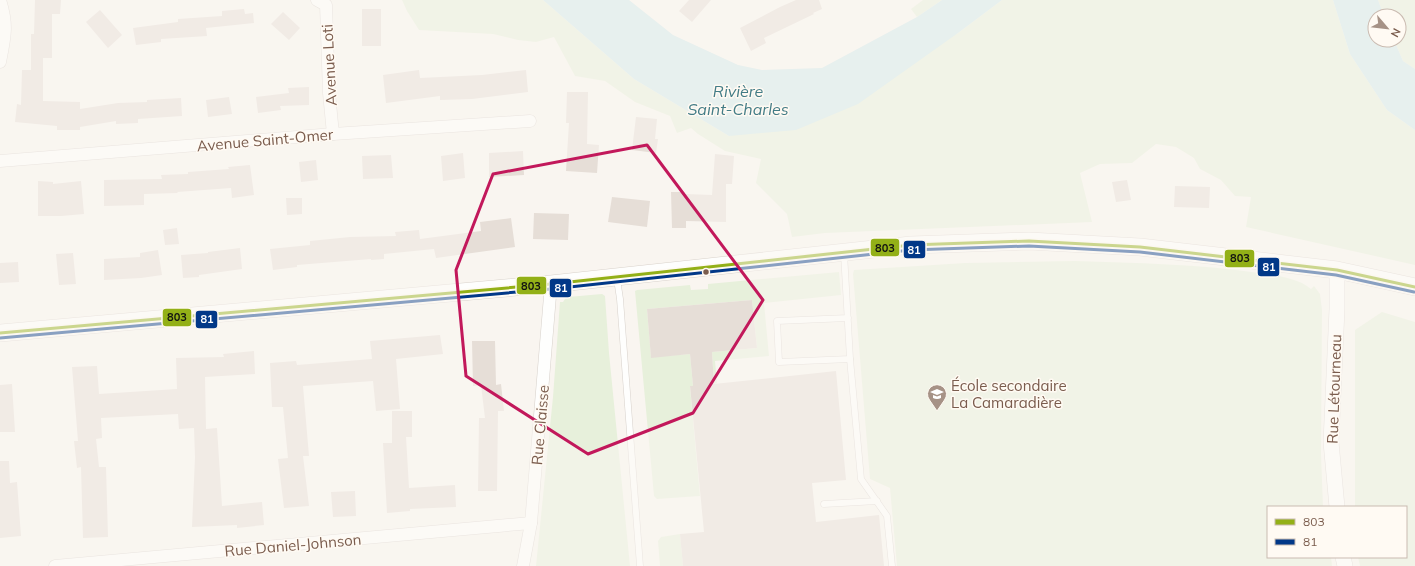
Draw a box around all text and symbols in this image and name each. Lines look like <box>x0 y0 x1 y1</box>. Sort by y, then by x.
north arrow <box>1367 8 1407 48</box>
street label: Avenue Loti <box>317 24 341 106</box>
text: N <box>1388 26 1404 40</box>
water label: Rivière Saint-Charles <box>687 81 789 119</box>
street label: Avenue Saint-Omer <box>196 125 334 155</box>
line badge: 803 <box>870 238 900 257</box>
line badge: 81 <box>903 240 926 259</box>
text: 803 <box>875 241 895 255</box>
text: 81 <box>907 243 921 257</box>
line badge: 803 <box>1224 249 1255 268</box>
text: 803 <box>1230 251 1250 265</box>
line badge: 81 <box>1257 257 1280 277</box>
text: 81 <box>1262 260 1276 274</box>
unlabelled marker <box>701 267 711 277</box>
line badge: 803 <box>516 276 547 295</box>
line badge: 81 <box>549 278 572 298</box>
text: 803 <box>521 279 541 293</box>
text: 81 <box>554 281 568 295</box>
line badge: 803 <box>162 308 192 327</box>
text: 803 <box>167 310 187 324</box>
line badge: 81 <box>195 310 218 329</box>
text: 81 <box>200 312 214 326</box>
street label: Rue Létourneau <box>1323 334 1345 444</box>
place label: École secondaire La Camaradière <box>951 376 1067 412</box>
school or university icon: École secondaire La Camaradière <box>926 383 948 411</box>
street label: Rue Claisse <box>527 384 553 466</box>
legend <box>1267 506 1407 558</box>
text: 803 <box>1303 514 1325 529</box>
street label: Rue Daniel-Johnson <box>224 530 362 560</box>
text: 81 <box>1303 534 1317 549</box>

